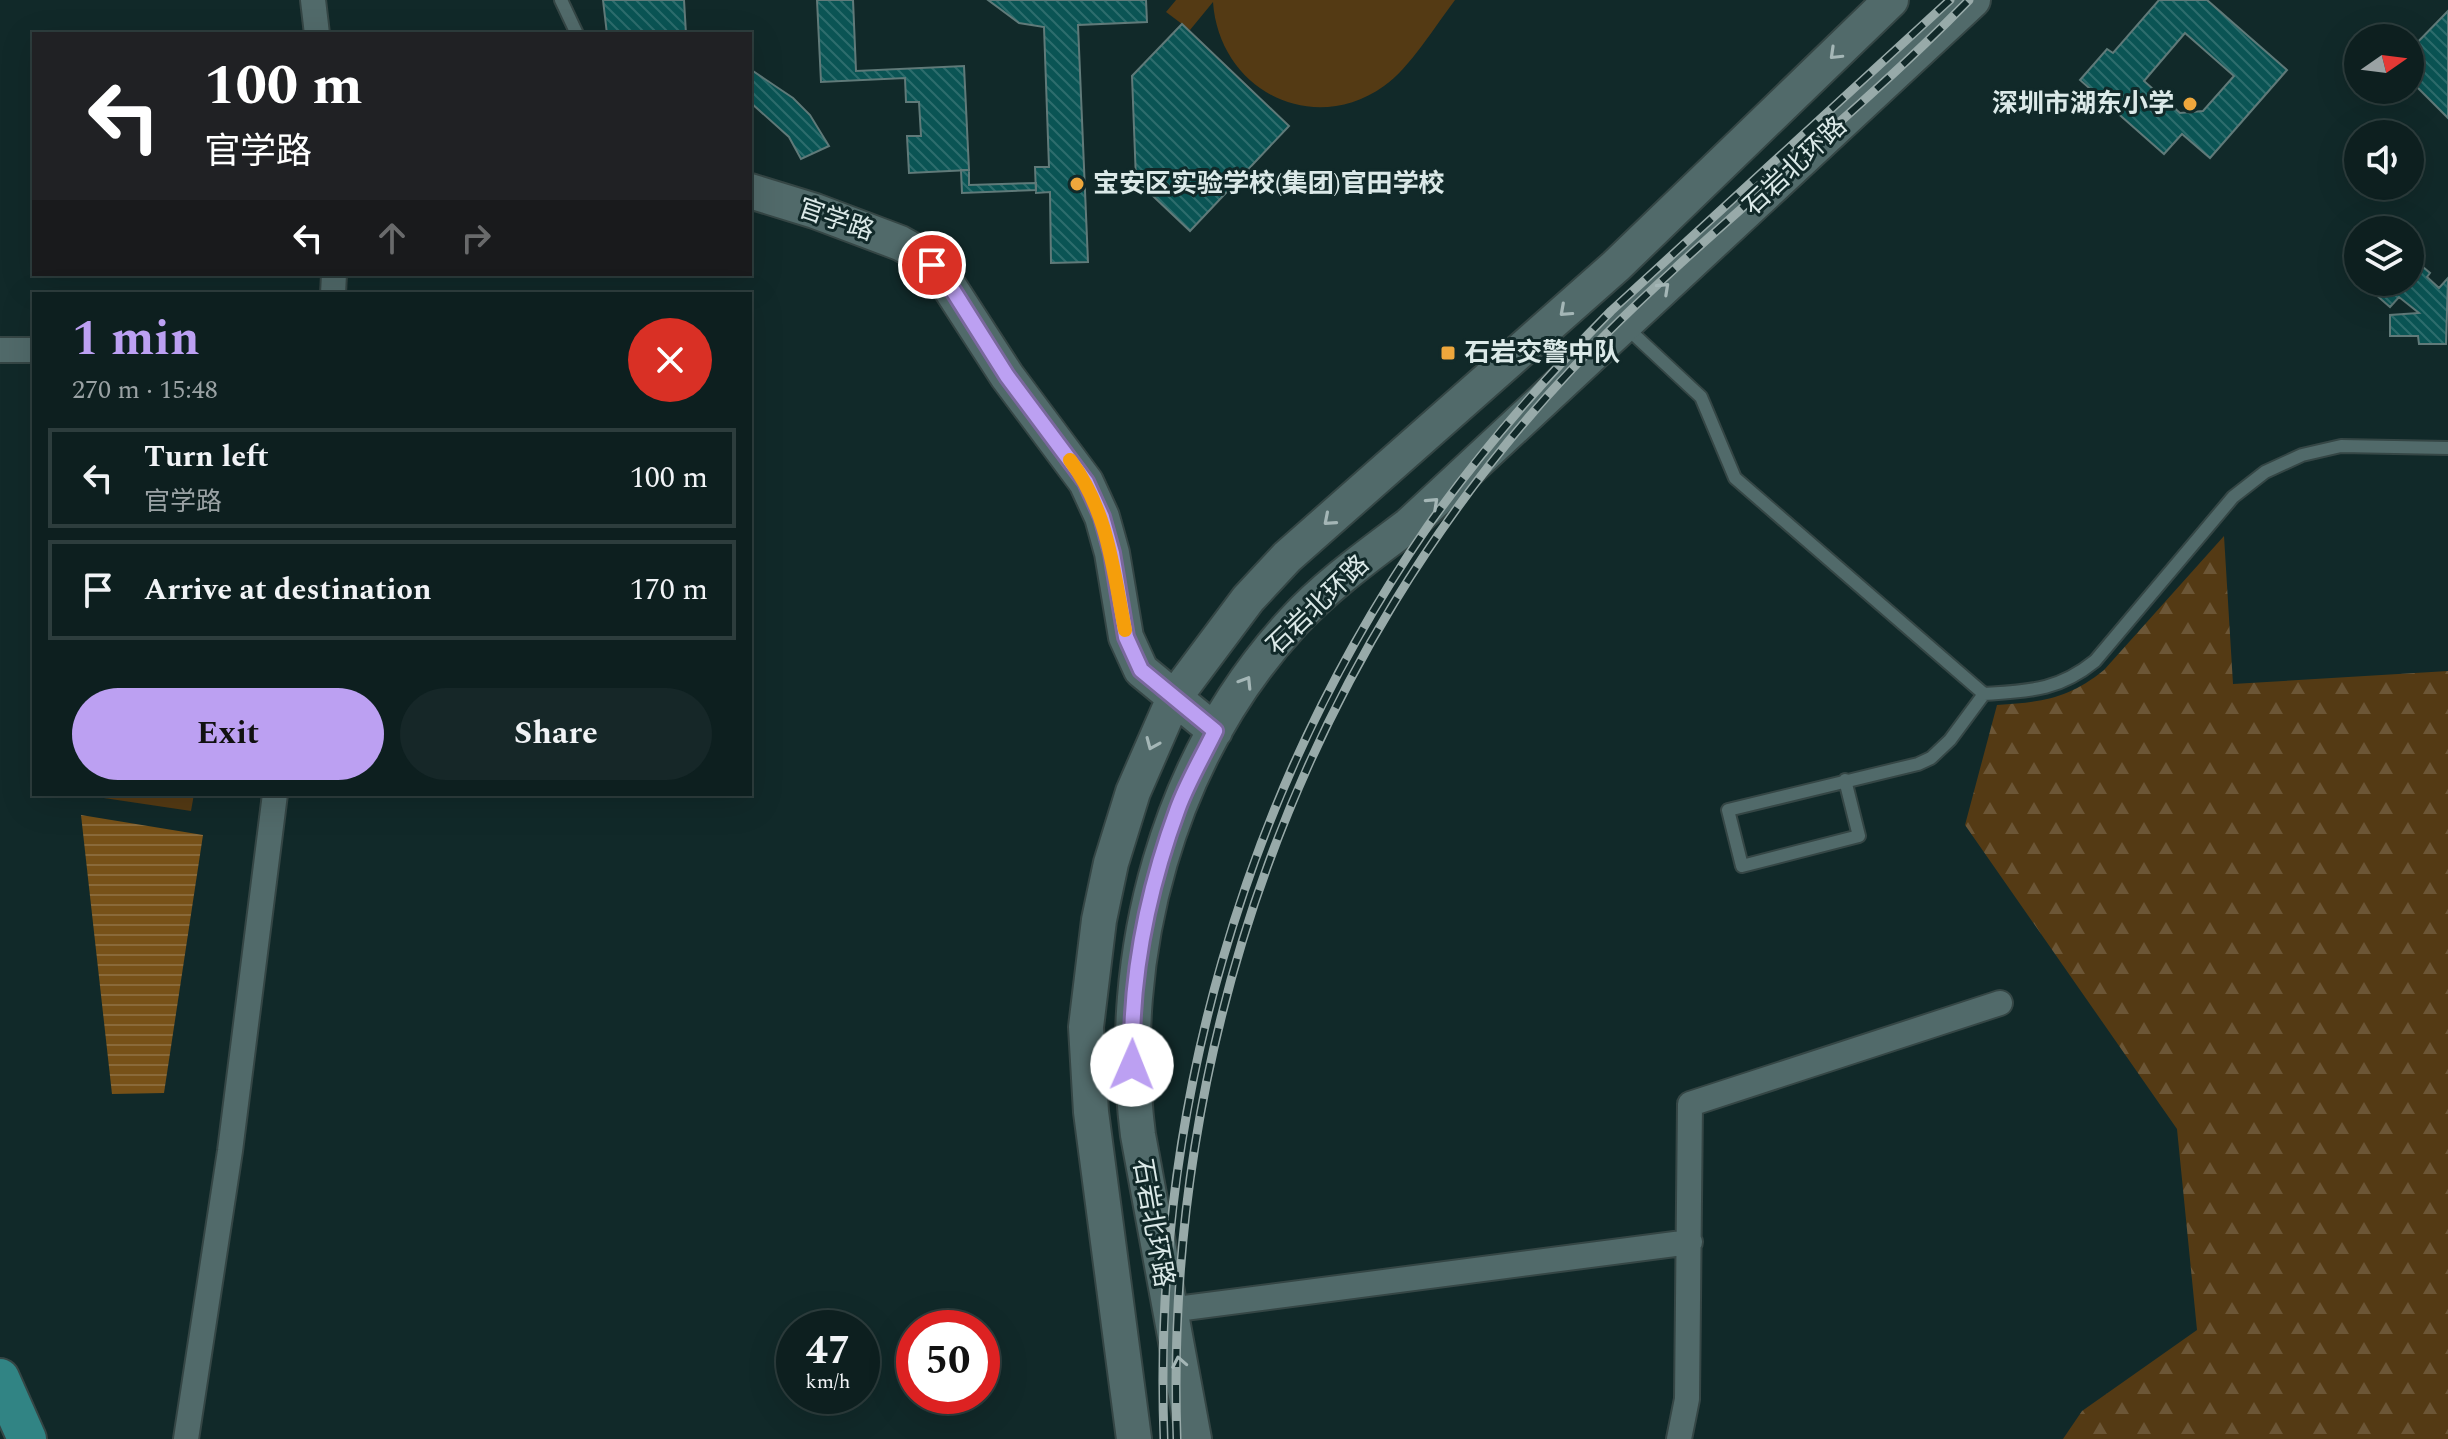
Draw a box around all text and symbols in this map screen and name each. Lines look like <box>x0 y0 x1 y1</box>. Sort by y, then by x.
north arrow <box>2344 24 2424 104</box>
map controls <box>2344 24 2424 296</box>
text: 100 m <box>204 44 363 129</box>
one-way arrow <box>1830 45 1844 60</box>
icon: left <box>72 64 176 168</box>
place label: 深圳市湖东小学 <box>1992 84 2174 124</box>
marker: 深圳市湖东小学 <box>2181 95 2199 113</box>
street label: 石岩北环路 <box>1734 107 1856 225</box>
button: sound <box>2344 120 2424 200</box>
text: 官学路 <box>204 125 312 180</box>
place label: 宝安区实验学校(集团)官田学校 <box>1093 164 1445 204</box>
marker: 宝安区实验学校(集团)官田学校 <box>1068 175 1086 193</box>
street label: 官学路 <box>793 188 879 252</box>
icon: left <box>286 216 330 260</box>
icon: ahead <box>370 216 414 260</box>
icon: right <box>454 216 498 260</box>
button: layers <box>2344 216 2424 296</box>
pin <box>898 231 966 299</box>
icon: arrive <box>910 243 954 287</box>
one-way arrow <box>1655 283 1670 297</box>
one-way arrow <box>1560 301 1575 316</box>
text: 1 min <box>72 303 200 376</box>
button: close <box>628 318 712 402</box>
place label: 石岩交警中队 <box>1464 333 1620 373</box>
marker: 石岩交警中队 <box>1439 344 1457 362</box>
text: 270 m · 15:48 <box>72 370 218 410</box>
text: Turn left <box>144 434 269 480</box>
text: 100 m <box>630 455 708 501</box>
icon: left <box>76 456 120 500</box>
text: 官学路 <box>144 482 222 522</box>
one-way arrow <box>1424 497 1438 512</box>
one-way arrow <box>1324 511 1339 525</box>
street label: 石岩北环路 <box>1257 545 1379 665</box>
text: Arrive at destination <box>144 567 431 613</box>
text: 170 m <box>630 567 708 613</box>
icon: arrive <box>76 568 120 612</box>
one-way arrow <box>1237 676 1252 690</box>
button: Exit <box>72 688 384 780</box>
button: Share <box>400 688 712 780</box>
one-way arrow <box>1146 736 1162 750</box>
position arrow <box>1090 1023 1174 1107</box>
street label: 石岩北环路 <box>1122 1156 1184 1290</box>
speed limit sign: 50 <box>896 1310 1000 1414</box>
text: 47 <box>806 1321 850 1382</box>
one-way arrow <box>1171 1356 1188 1370</box>
text: km/h <box>806 1367 851 1397</box>

